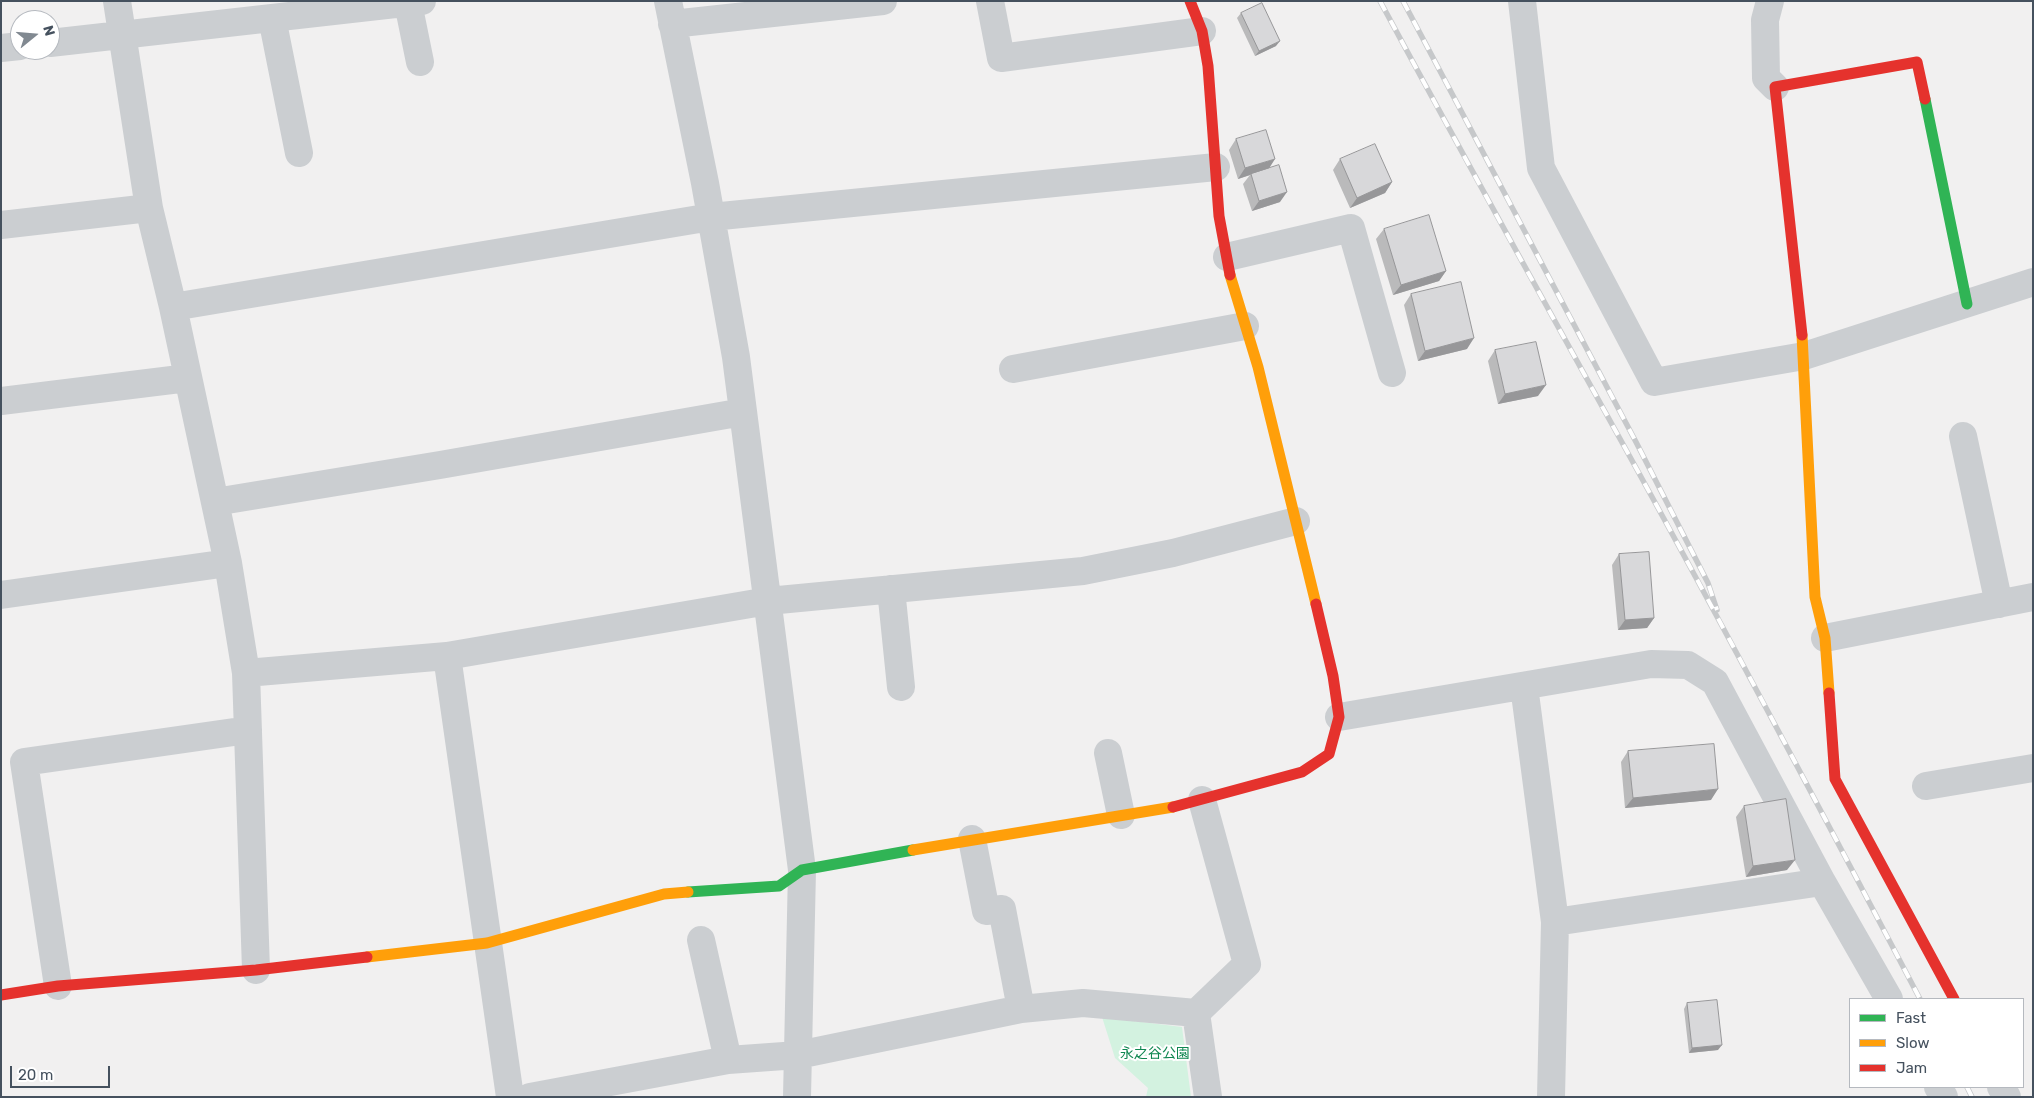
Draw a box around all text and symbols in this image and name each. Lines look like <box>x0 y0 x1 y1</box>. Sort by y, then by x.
north arrow <box>10 10 60 60</box>
text: N <box>39 23 58 38</box>
legend <box>1849 998 2024 1088</box>
text: Fast <box>1896 1009 1926 1027</box>
text: Slow <box>1896 1034 1929 1052</box>
park label: 永之谷公園 <box>1120 1046 1190 1062</box>
scale bar <box>12 1056 112 1088</box>
text: Jam <box>1896 1059 1927 1077</box>
text: 20 m <box>18 1066 53 1084</box>

